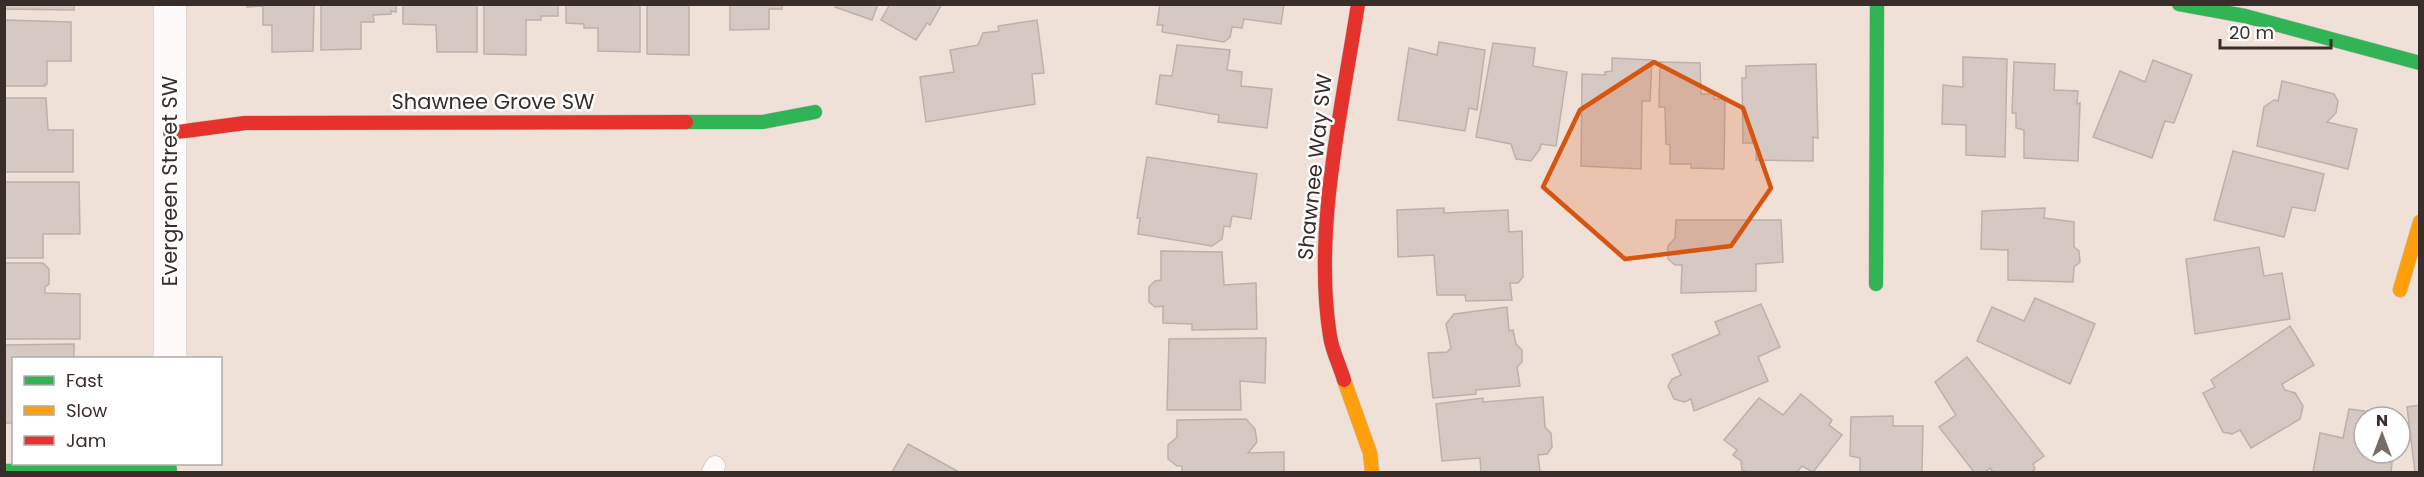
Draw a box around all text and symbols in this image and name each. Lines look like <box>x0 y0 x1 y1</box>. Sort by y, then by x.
scale bar <box>2220 12 2331 50</box>
text: 20 m <box>2229 20 2274 45</box>
street label: Shawnee Way SW <box>1290 72 1339 262</box>
street label: Evergreen Street SW <box>155 75 184 286</box>
street label: Shawnee Grove SW <box>391 87 595 116</box>
legend <box>12 357 222 465</box>
text: Fast <box>66 368 103 393</box>
text: Slow <box>66 398 108 423</box>
north arrow <box>2352 405 2412 465</box>
text: N <box>2376 409 2388 432</box>
text: Jam <box>66 428 106 453</box>

